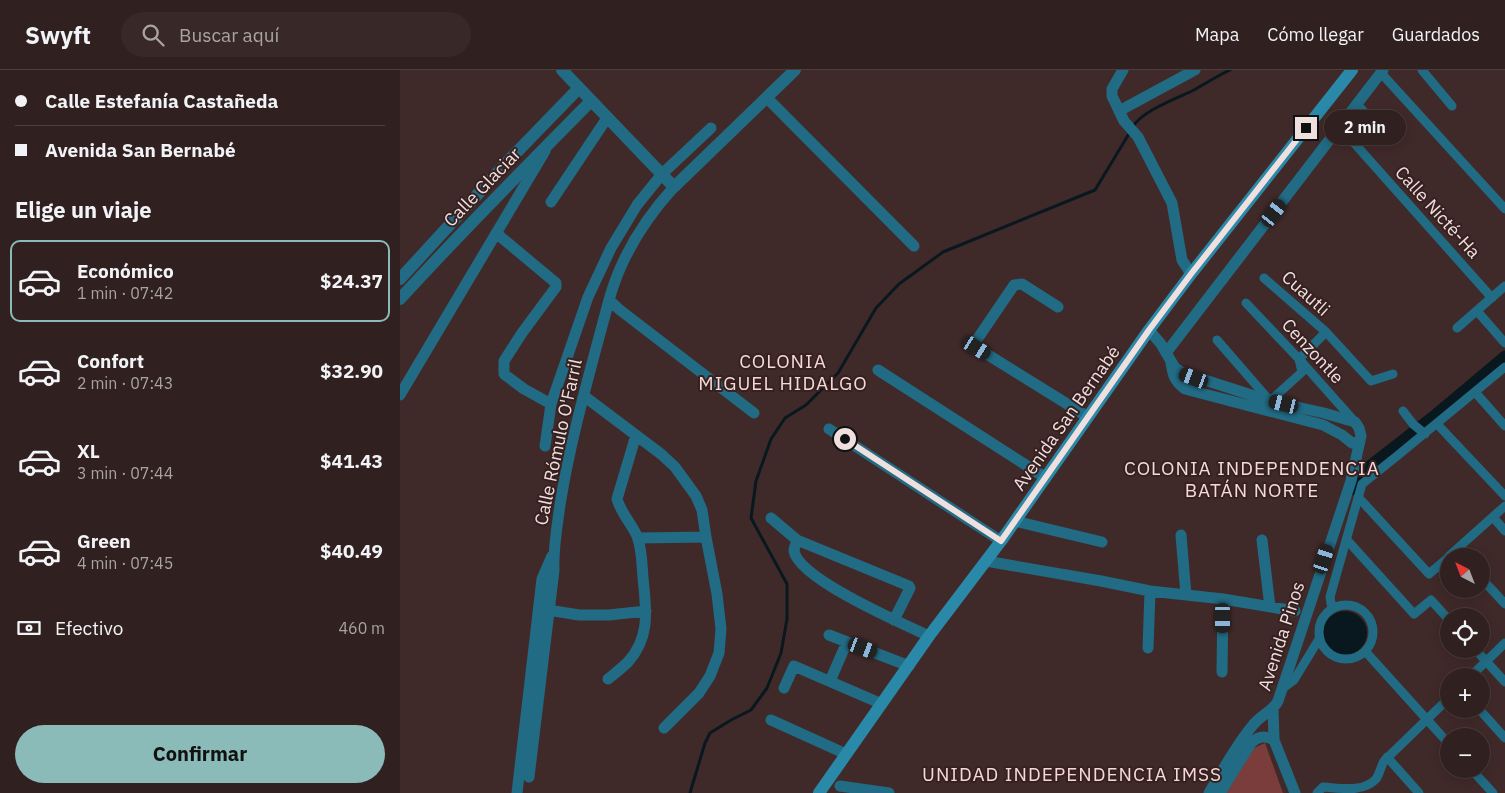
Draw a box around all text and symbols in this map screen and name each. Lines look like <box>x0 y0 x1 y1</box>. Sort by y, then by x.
search box <box>121 12 471 57</box>
text: Swyft <box>25 19 91 51</box>
icon: search <box>139 21 167 49</box>
text: Buscar aquí <box>179 23 279 47</box>
text: Mapa <box>1195 23 1239 46</box>
text: Cómo llegar <box>1267 23 1364 46</box>
text: Guardados <box>1392 23 1480 46</box>
text: Calle Estefanía Castañeda <box>45 89 278 113</box>
callout: 2 min <box>1324 110 1406 146</box>
route end <box>1295 117 1317 139</box>
text: 2 min <box>1344 117 1386 137</box>
text: Avenida San Bernabé <box>45 138 236 162</box>
street label: Calle Glaciar <box>439 142 526 231</box>
street label: Calle Nicté-Ha <box>1390 161 1486 263</box>
text: Elige un viaje <box>15 195 152 224</box>
car <box>1258 197 1289 229</box>
icon: car <box>17 259 62 304</box>
text: Económico <box>77 259 174 283</box>
street label: Cuautli <box>1277 265 1335 321</box>
text: $24.37 <box>320 269 383 293</box>
text: 1 min · 07:42 <box>77 283 173 303</box>
street label: Cenzontle <box>1277 314 1349 388</box>
car <box>960 334 993 362</box>
street label: Avenida San Bernabé <box>1007 341 1125 495</box>
icon: car <box>17 349 62 394</box>
text: Confort <box>77 349 144 373</box>
district label: COLONIA MIGUEL HIDALGO <box>698 349 868 395</box>
street label: Calle Rómulo O'Farril <box>529 357 587 527</box>
text: $32.90 <box>320 359 383 383</box>
car <box>1177 366 1210 390</box>
text: 2 min · 07:43 <box>77 373 173 393</box>
car <box>1267 393 1300 415</box>
route start <box>834 428 856 450</box>
icon: car <box>17 439 62 484</box>
text: XL <box>77 439 100 463</box>
text: $41.43 <box>320 449 383 473</box>
district label: COLONIA INDEPENDENCIA BATÁN NORTE <box>1124 456 1380 502</box>
text: 3 min · 07:44 <box>77 463 173 483</box>
icon: car <box>17 529 62 574</box>
text: Green <box>77 529 131 553</box>
text: $40.49 <box>320 539 383 563</box>
car <box>1312 542 1335 576</box>
north arrow <box>1440 548 1490 598</box>
map controls <box>1440 548 1490 778</box>
text: 4 min · 07:45 <box>77 553 173 573</box>
street label: Avenida Pinos <box>1253 579 1309 693</box>
car <box>1215 603 1230 633</box>
button: locate <box>1440 608 1490 658</box>
icon: cash <box>15 614 43 642</box>
text: Efectivo <box>55 616 123 640</box>
text: 460 m <box>338 618 385 638</box>
car <box>846 636 879 660</box>
button: + <box>1440 668 1490 718</box>
button: Confirmar <box>15 725 385 783</box>
button: − <box>1440 728 1490 778</box>
district label: UNIDAD INDEPENDENCIA IMSS <box>922 762 1222 786</box>

